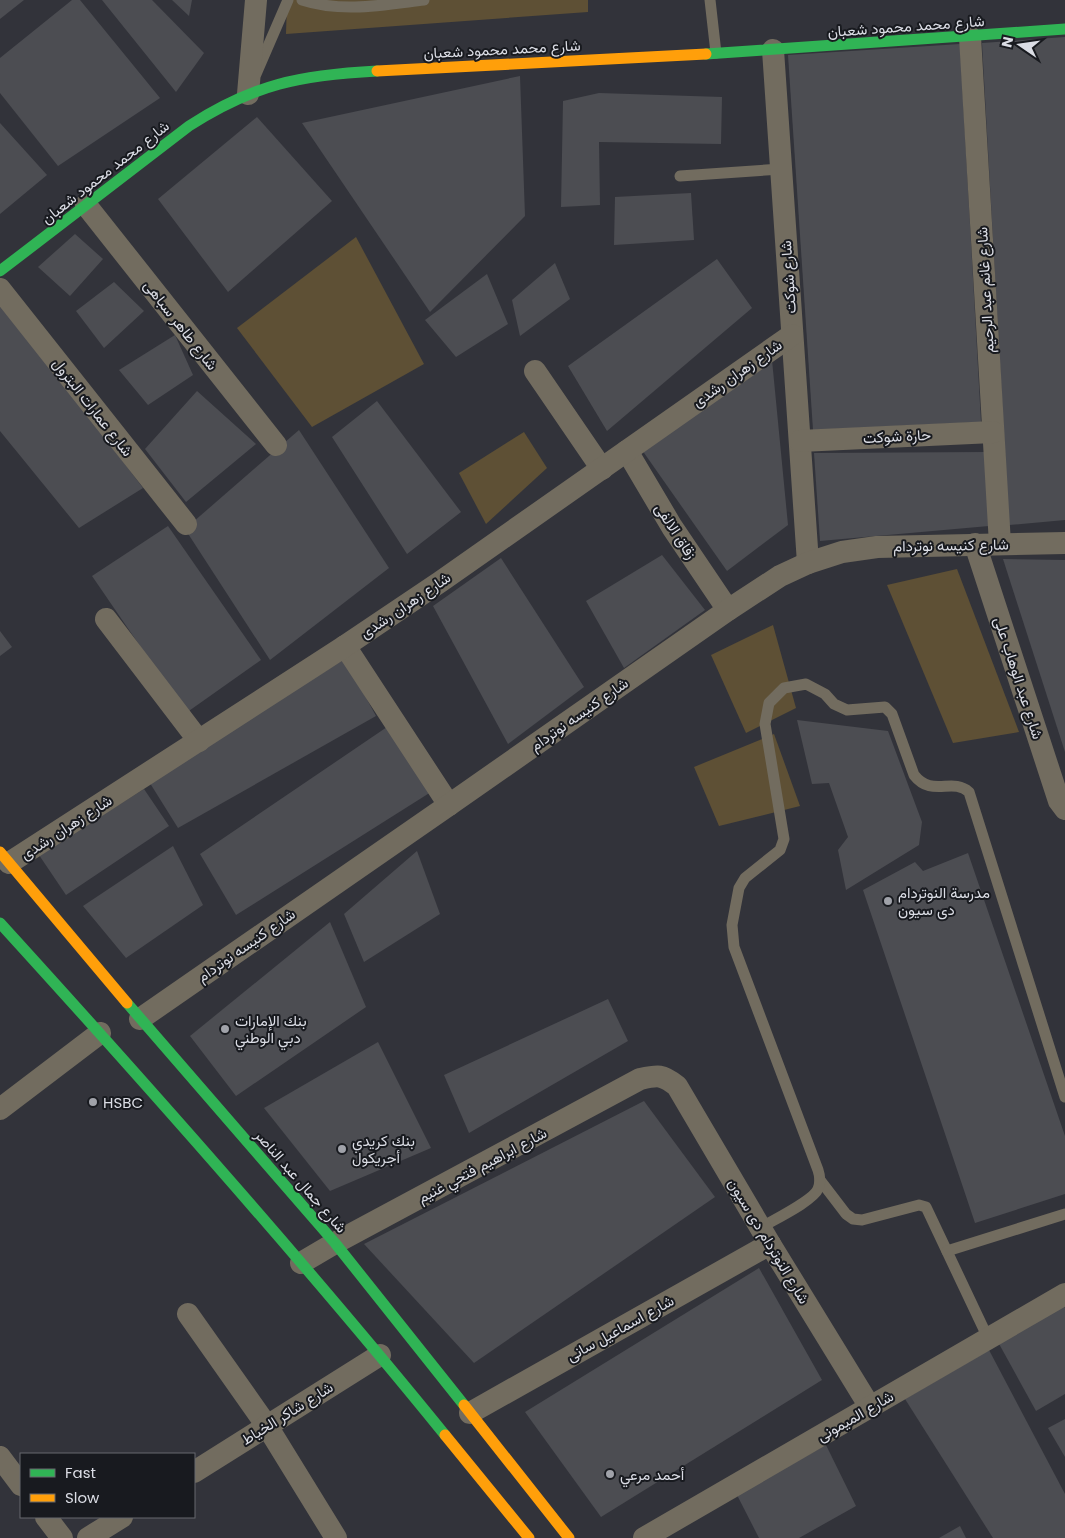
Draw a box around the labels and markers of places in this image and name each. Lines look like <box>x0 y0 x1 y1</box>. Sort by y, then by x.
place label: مدرسة النوتردام دى سيون <box>898 882 990 920</box>
marker: مدرسة النوتردام دى سيون <box>882 895 894 907</box>
place label: بنك الإمارات دبي الوطني <box>235 1010 307 1051</box>
marker: بنك الإمارات دبي الوطني <box>219 1023 231 1035</box>
place label: HSBC <box>103 1092 143 1113</box>
marker: HSBC <box>87 1096 99 1108</box>
place label: بنك كريدي أجريكول <box>352 1130 415 1168</box>
marker: بنك كريدي أجريكول <box>336 1143 348 1155</box>
place label: أحمد مرعي <box>620 1464 685 1488</box>
marker: أحمد مرعي <box>604 1468 616 1480</box>

